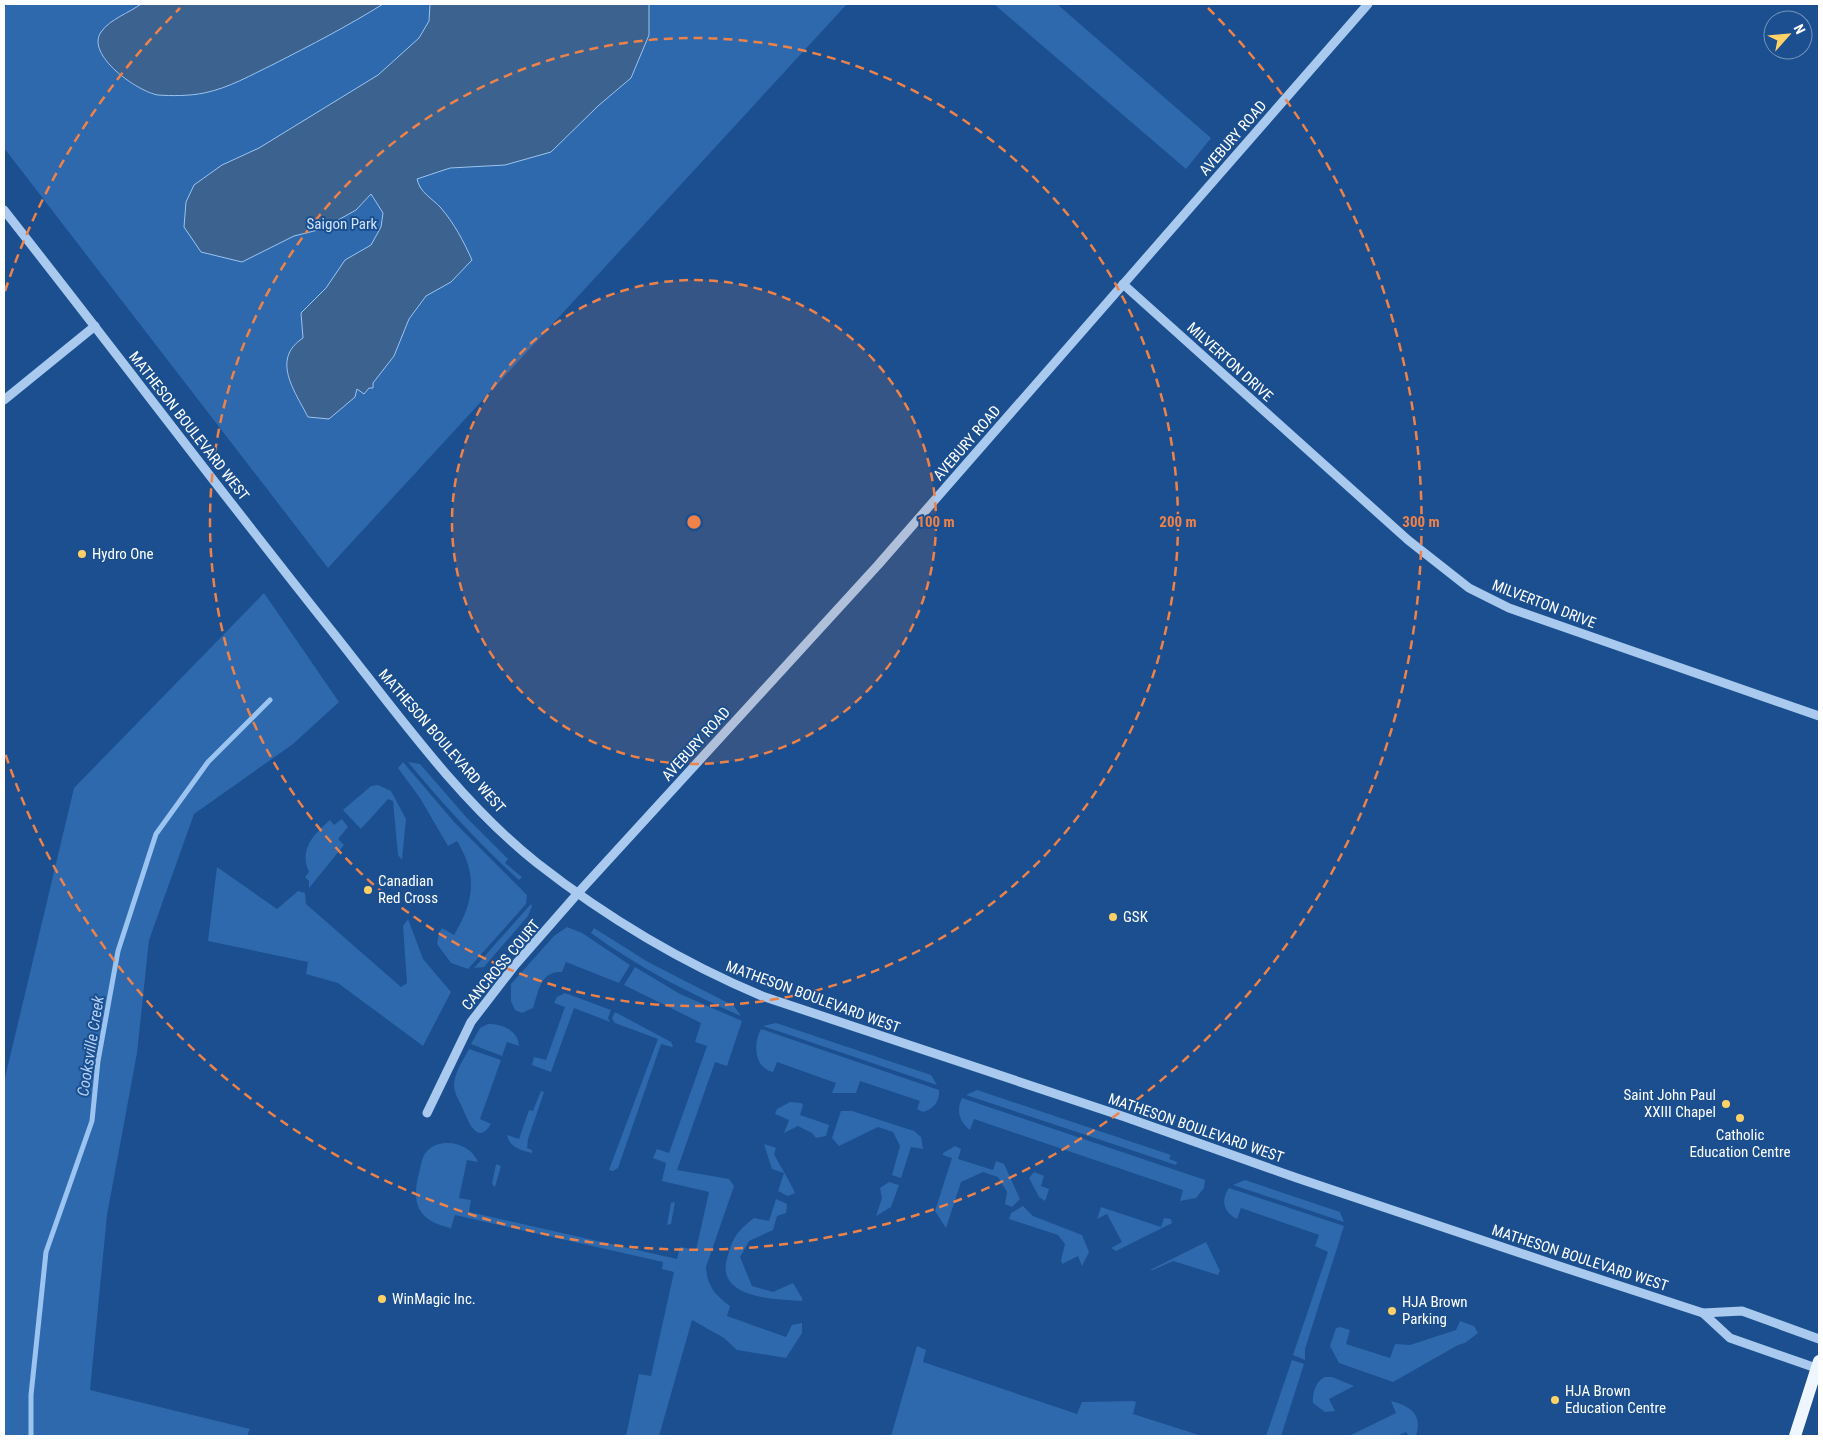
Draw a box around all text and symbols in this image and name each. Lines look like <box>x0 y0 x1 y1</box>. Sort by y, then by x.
north arrow <box>1763 10 1813 60</box>
text: N <box>1791 22 1809 37</box>
street label: AVEBURY ROAD <box>1196 97 1270 179</box>
park label: Saigon Park <box>307 215 378 233</box>
street label: MILVERTON DRIVE <box>1183 319 1277 405</box>
street label: MATHESON BOULEVARD WEST <box>125 348 253 504</box>
street label: AVEBURY ROAD <box>930 402 1004 484</box>
centre of rings <box>685 513 703 531</box>
text: 100 m <box>917 513 955 531</box>
text: 200 m <box>1159 513 1197 531</box>
text: 300 m <box>1402 513 1440 531</box>
place label: Hydro One <box>92 545 154 563</box>
marker: Hydro One <box>76 548 88 560</box>
street label: MILVERTON DRIVE <box>1490 576 1598 632</box>
street label: MATHESON BOULEVARD WEST <box>375 665 509 817</box>
street label: AVEBURY ROAD <box>658 703 734 785</box>
place label: Canadian Red Cross <box>378 872 438 907</box>
marker: Canadian Red Cross <box>362 884 374 896</box>
place label: GSK <box>1123 908 1149 926</box>
marker: GSK <box>1107 911 1119 923</box>
street label: CANCROSS COURT <box>458 916 544 1014</box>
street label: MATHESON BOULEVARD WEST <box>723 957 903 1037</box>
water label: Cooksville Creek <box>73 993 108 1098</box>
place label: Saint John Paul XXIII Chapel <box>1624 1086 1716 1121</box>
street label: MATHESON BOULEVARD WEST <box>1106 1089 1286 1167</box>
marker: Saint John Paul XXIII Chapel <box>1720 1098 1732 1110</box>
marker: Catholic Education Centre <box>1734 1112 1746 1124</box>
place label: Catholic Education Centre <box>1690 1126 1790 1161</box>
street label: MATHESON BOULEVARD WEST <box>1490 1221 1671 1295</box>
place label: WinMagic Inc. <box>392 1290 476 1308</box>
marker: WinMagic Inc. <box>376 1293 388 1305</box>
place label: HJA Brown Parking <box>1402 1293 1468 1328</box>
marker: HJA Brown Parking <box>1386 1305 1398 1317</box>
place label: HJA Brown Education Centre <box>1565 1382 1666 1417</box>
marker: HJA Brown Education Centre <box>1549 1394 1561 1406</box>

